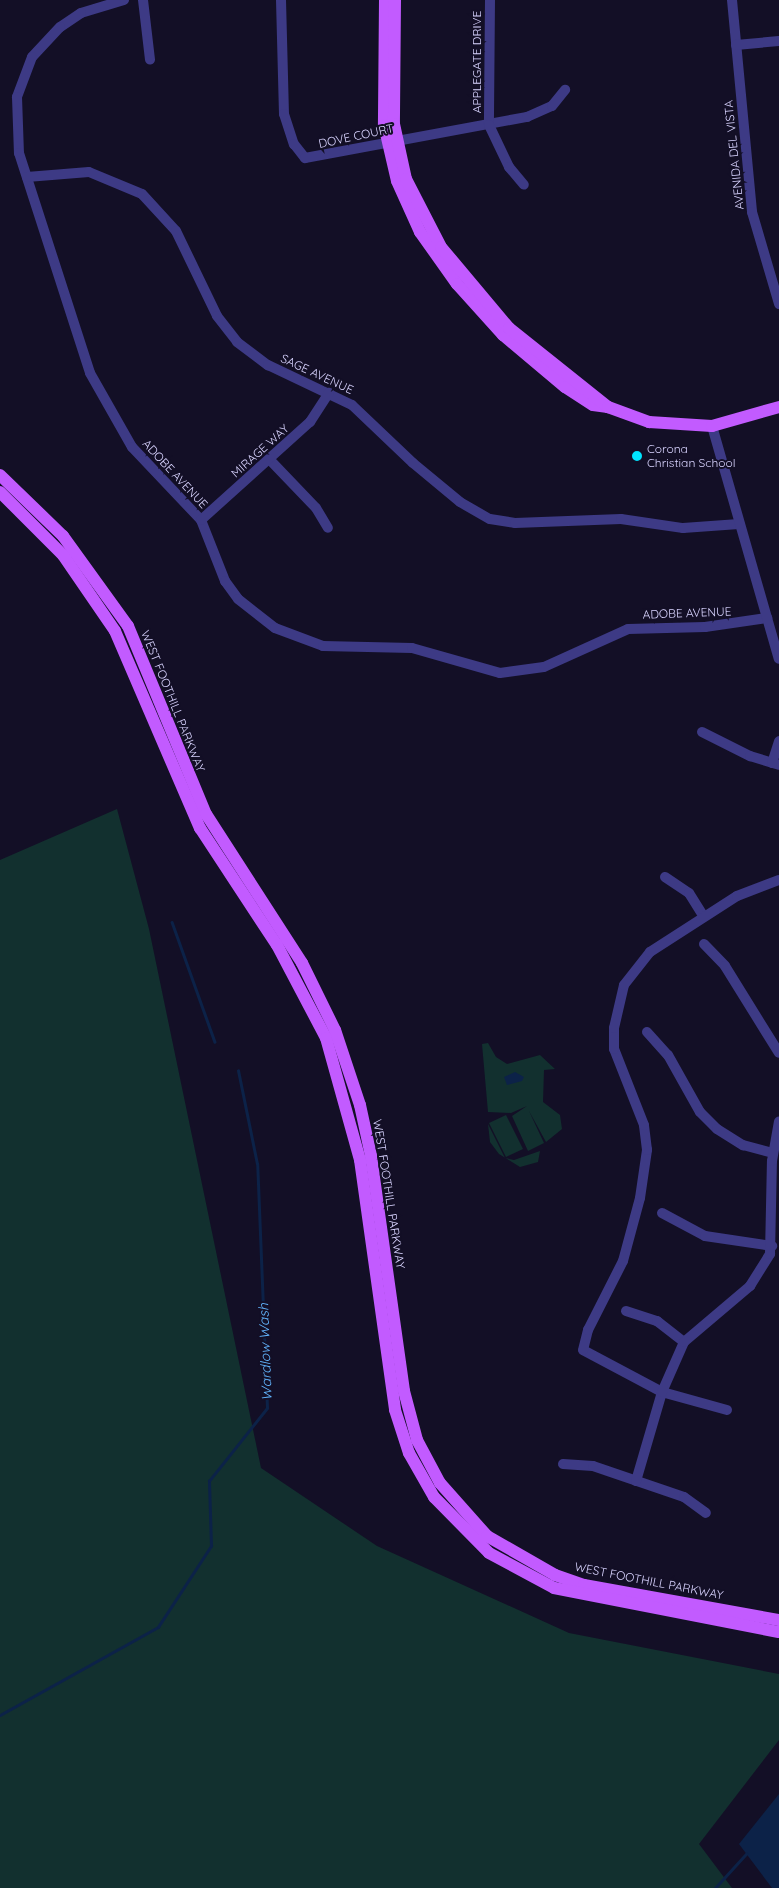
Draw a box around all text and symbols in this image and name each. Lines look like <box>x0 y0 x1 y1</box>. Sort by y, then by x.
street label: APPLEGATE DRIVE <box>470 11 484 113</box>
street label: AVENIDA DEL VISTA <box>721 100 747 210</box>
street label: DOVE COURT <box>317 121 395 151</box>
street label: SAGE AVENUE <box>278 351 356 397</box>
street label: MIRAGE WAY <box>228 421 292 481</box>
street label: ADOBE AVENUE <box>139 437 211 511</box>
place label: Corona Christian School <box>647 442 736 470</box>
marker: Corona Christian School <box>631 450 643 462</box>
street label: ADOBE AVENUE <box>642 604 732 622</box>
street label: WEST FOOTHILL PARKWAY <box>138 628 208 774</box>
street label: WEST FOOTHILL PARKWAY <box>370 1118 408 1270</box>
water label: Wardlow Wash <box>255 1303 275 1401</box>
street label: WEST FOOTHILL PARKWAY <box>573 1560 725 1602</box>

